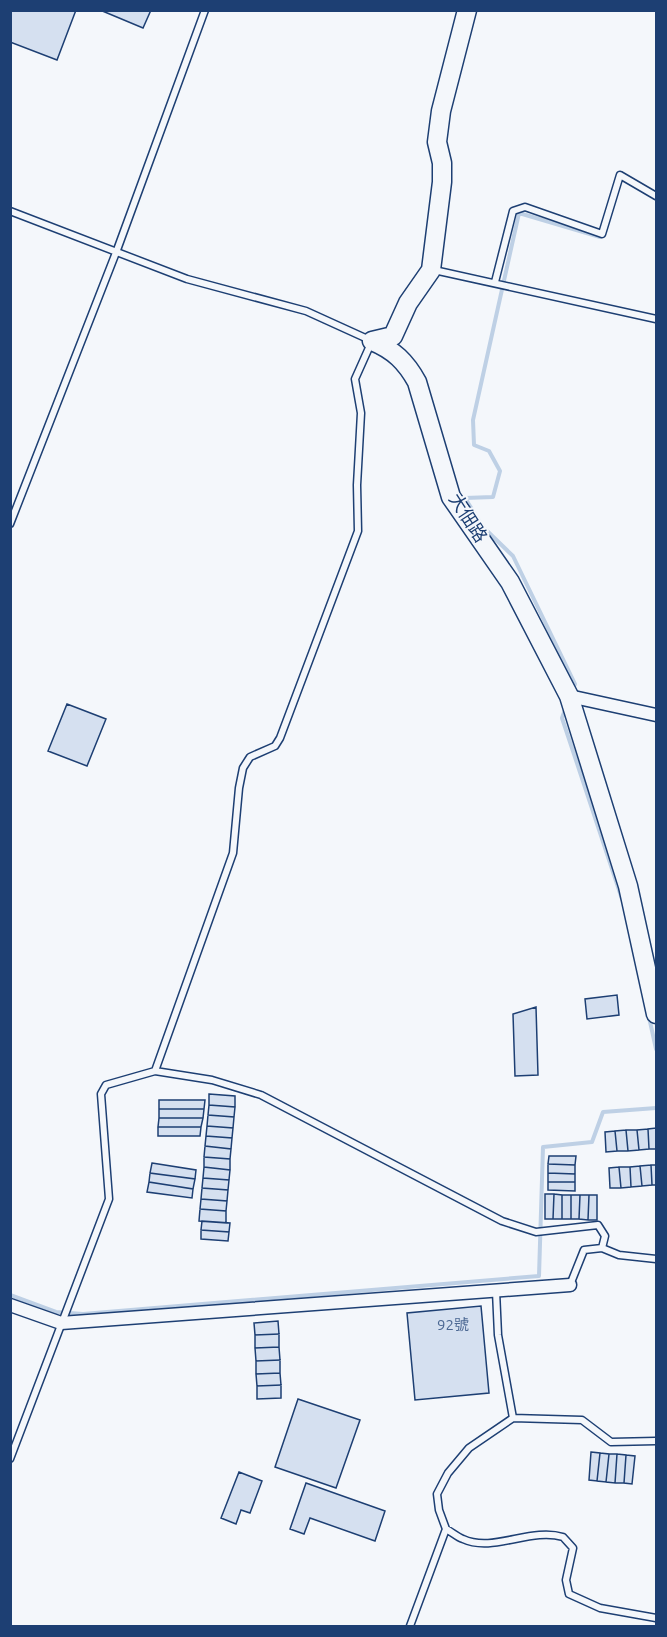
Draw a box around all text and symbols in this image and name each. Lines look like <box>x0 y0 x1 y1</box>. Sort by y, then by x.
street label: 大佃路 <box>446 489 492 546</box>
house number: 92號 <box>437 1316 469 1333</box>

